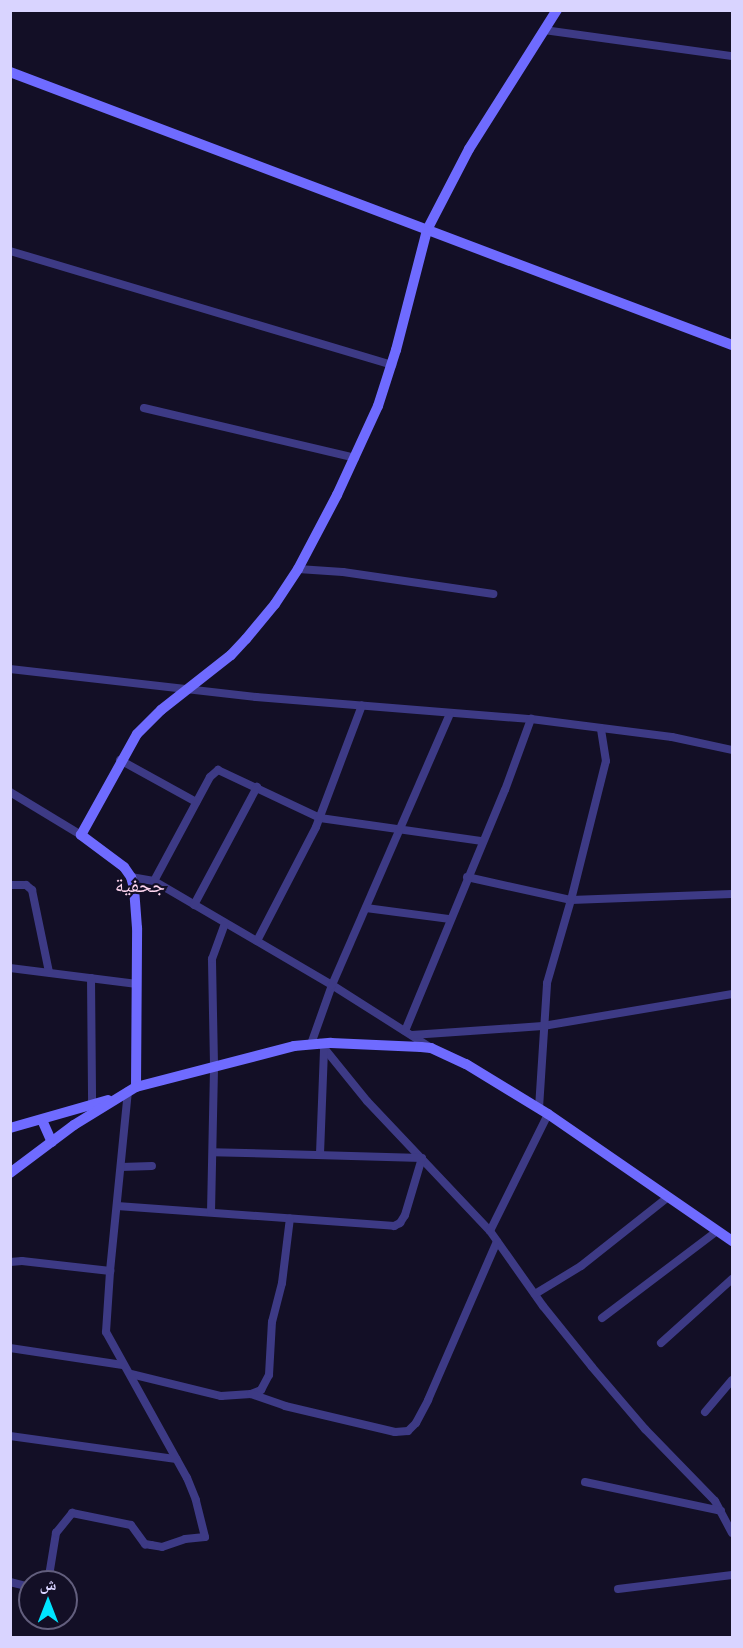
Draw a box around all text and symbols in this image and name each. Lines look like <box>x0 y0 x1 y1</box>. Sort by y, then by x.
district label: جحفية <box>115 872 165 896</box>
north arrow <box>18 1570 78 1630</box>
text: ش <box>40 1574 56 1593</box>

